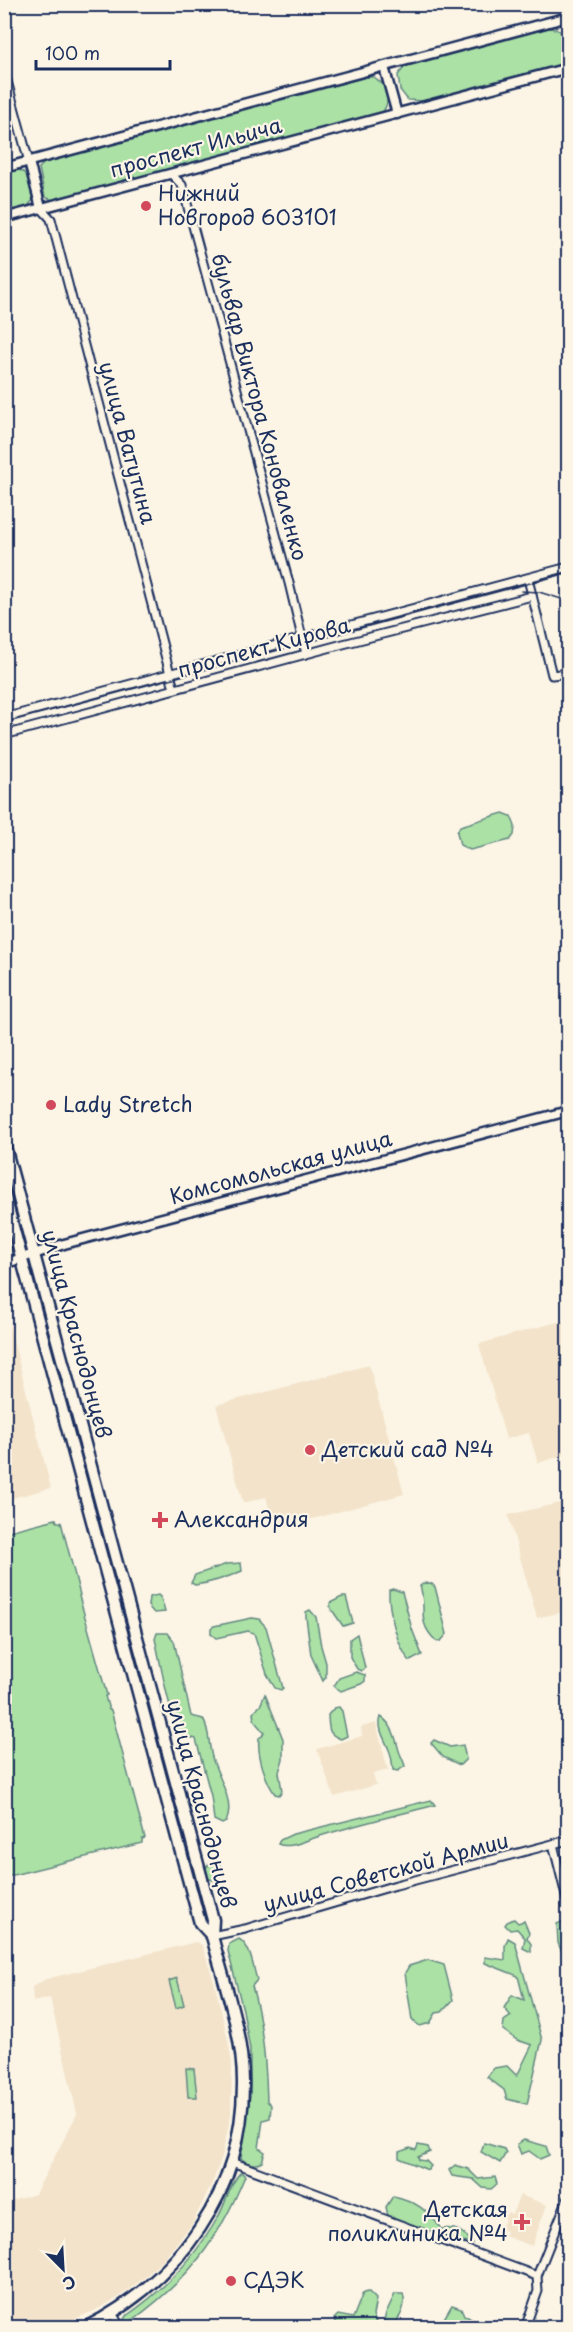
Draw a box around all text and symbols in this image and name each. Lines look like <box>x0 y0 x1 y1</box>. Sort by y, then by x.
scale bar <box>36 33 170 71</box>
text: 100 m <box>45 39 100 66</box>
street label: проспект Ильича <box>106 107 286 184</box>
place label: Нижний Новгород 603101 <box>158 176 337 232</box>
marker: Нижний Новгород 603101 <box>139 199 153 213</box>
street label: бульвар Виктора Коноваленко <box>204 249 317 564</box>
street label: улица Ватутина <box>92 358 166 528</box>
street label: проспект Кирова <box>173 608 354 685</box>
place label: Lady Stretch <box>63 1087 193 1119</box>
marker: Lady Stretch <box>44 1098 58 1112</box>
street label: Комсомольская улица <box>166 1121 396 1211</box>
street label: улица Краснодонцев <box>35 1225 121 1442</box>
place label: Детский сад №4 <box>321 1432 494 1464</box>
marker: Детский сад №4 <box>303 1443 317 1457</box>
place label: Александрия <box>174 1502 309 1534</box>
marker: Александрия <box>151 1511 169 1529</box>
street label: улица Краснодонцев <box>160 1695 246 1912</box>
street label: улица Советской Армии <box>259 1823 512 1919</box>
place label: Детская поликлиника №4 <box>327 2192 508 2248</box>
marker: Детская поликлиника №4 <box>513 2213 531 2231</box>
north arrow <box>33 2239 93 2299</box>
place label: СДЭК <box>243 2263 305 2295</box>
text: С <box>59 2270 80 2297</box>
marker: СДЭК <box>224 2274 238 2288</box>

